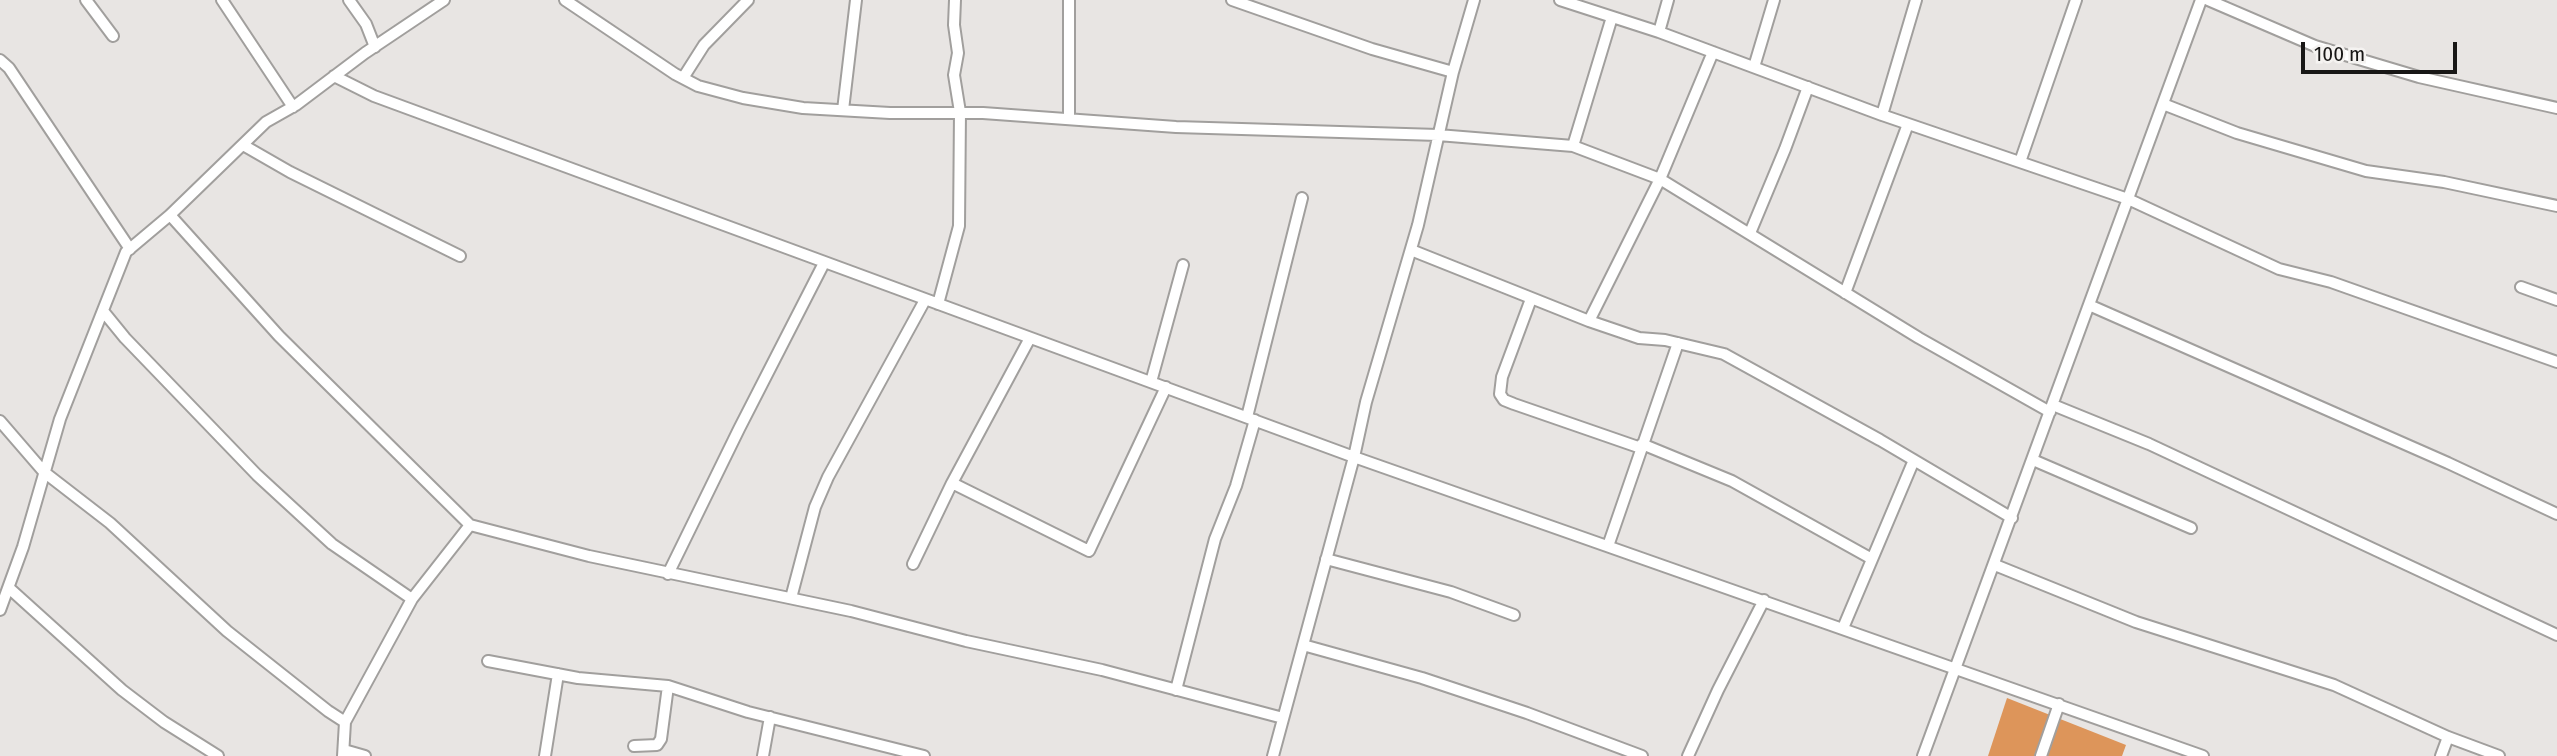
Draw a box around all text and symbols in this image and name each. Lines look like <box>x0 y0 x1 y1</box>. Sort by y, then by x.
scale bar <box>2305 28 2461 72</box>
text: 100 m <box>2314 41 2365 67</box>

